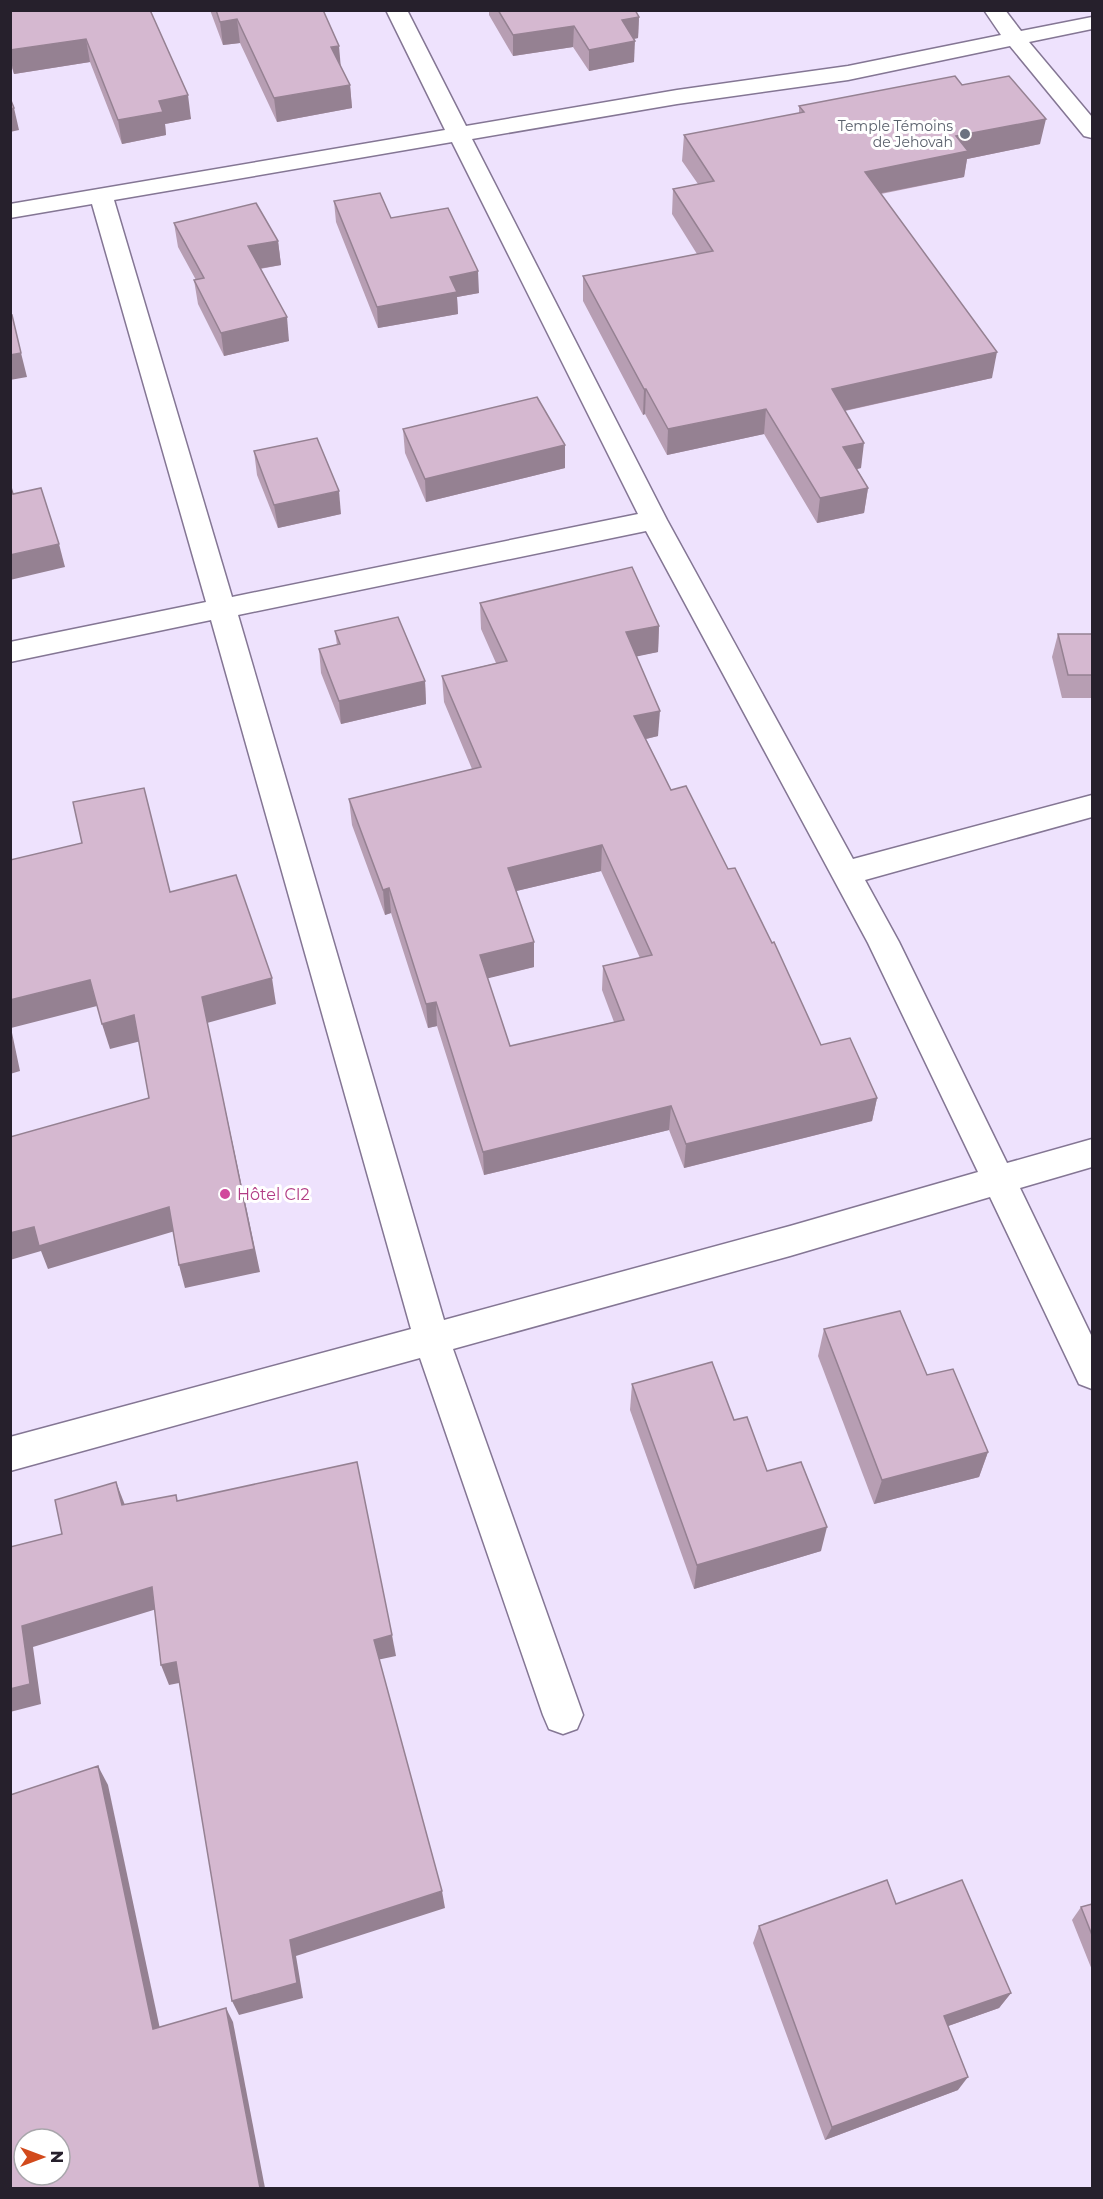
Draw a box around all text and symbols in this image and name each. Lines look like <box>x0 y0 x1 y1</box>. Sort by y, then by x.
place label: Temple Témoins de Jehovah <box>838 117 953 151</box>
marker: Temple Témoins de Jehovah <box>958 127 972 141</box>
place label: Hôtel CI2 <box>237 1185 310 1204</box>
marker: Hôtel CI2 <box>218 1187 232 1201</box>
north arrow <box>12 2127 72 2187</box>
text: N <box>47 2151 66 2163</box>

